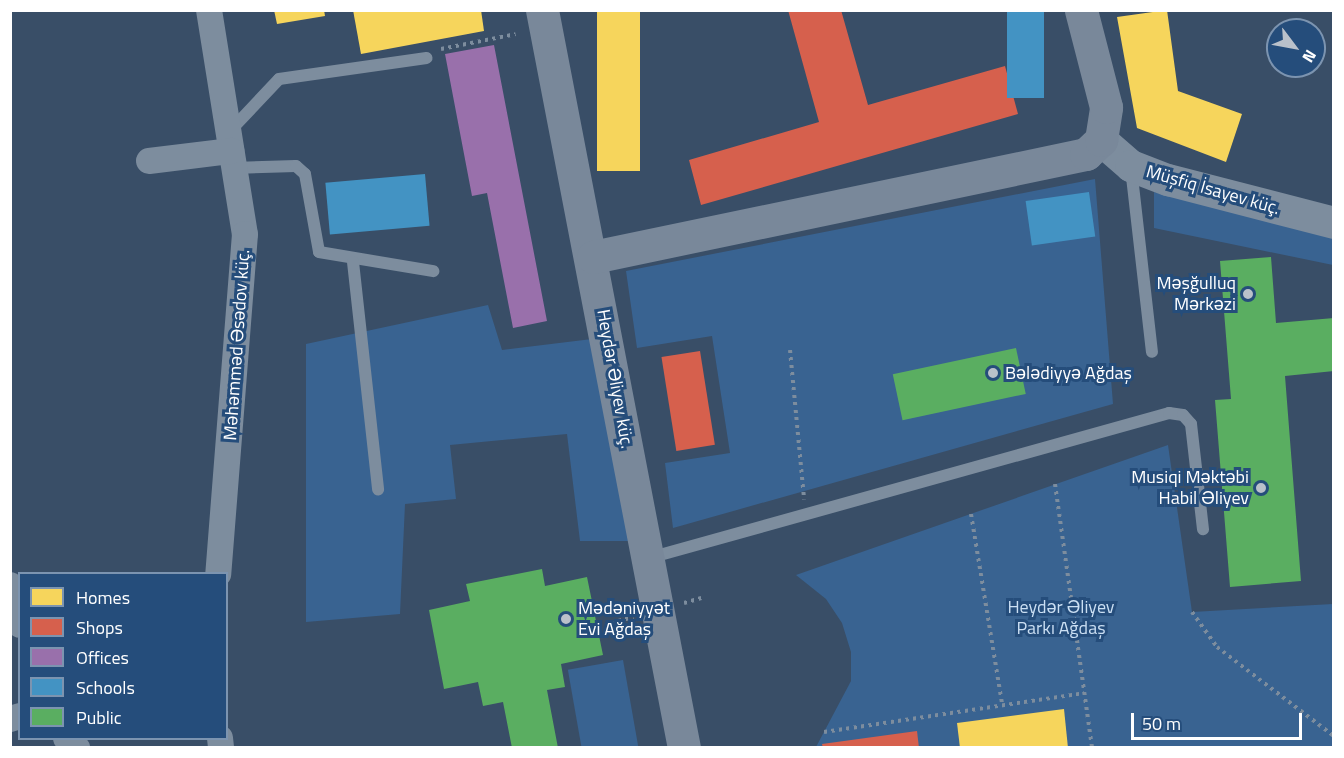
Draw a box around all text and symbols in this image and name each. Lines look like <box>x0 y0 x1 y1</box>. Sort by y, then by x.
north arrow <box>1266 18 1326 78</box>
text: N <box>1296 45 1323 68</box>
street label: Müşfiq İsayev küç. <box>1144 161 1282 219</box>
street label: Məhəmməd Əsədov küç. <box>220 249 254 441</box>
place label: Məşğulluq Mərkəzi <box>1156 273 1236 316</box>
marker: Məşğulluq Mərkəzi <box>1241 287 1255 301</box>
street label: Heydər Əliyev küç. <box>592 308 638 450</box>
place label: Bələdiyyə Ağdaş <box>1005 362 1132 384</box>
marker: Bələdiyyə Ağdaş <box>986 366 1000 380</box>
place label: Musiqi Məktəbi Habil Əliyev <box>1131 467 1249 510</box>
marker: Musiqi Məktəbi Habil Əliyev <box>1254 481 1268 495</box>
legend <box>18 572 228 740</box>
text: Homes <box>76 584 130 611</box>
park label: Heydər Əliyev Parkı Ağdaş <box>1007 597 1115 640</box>
place label: Mədəniyyət Evi Ağdaş <box>578 598 670 640</box>
marker: Mədəniyyət Evi Ağdaş <box>559 612 573 626</box>
text: Shops <box>76 614 123 641</box>
text: Offices <box>76 644 129 671</box>
text: Schools <box>76 674 135 701</box>
scale bar <box>1134 701 1305 739</box>
text: Public <box>76 704 122 731</box>
text: 50 m <box>1142 710 1181 737</box>

